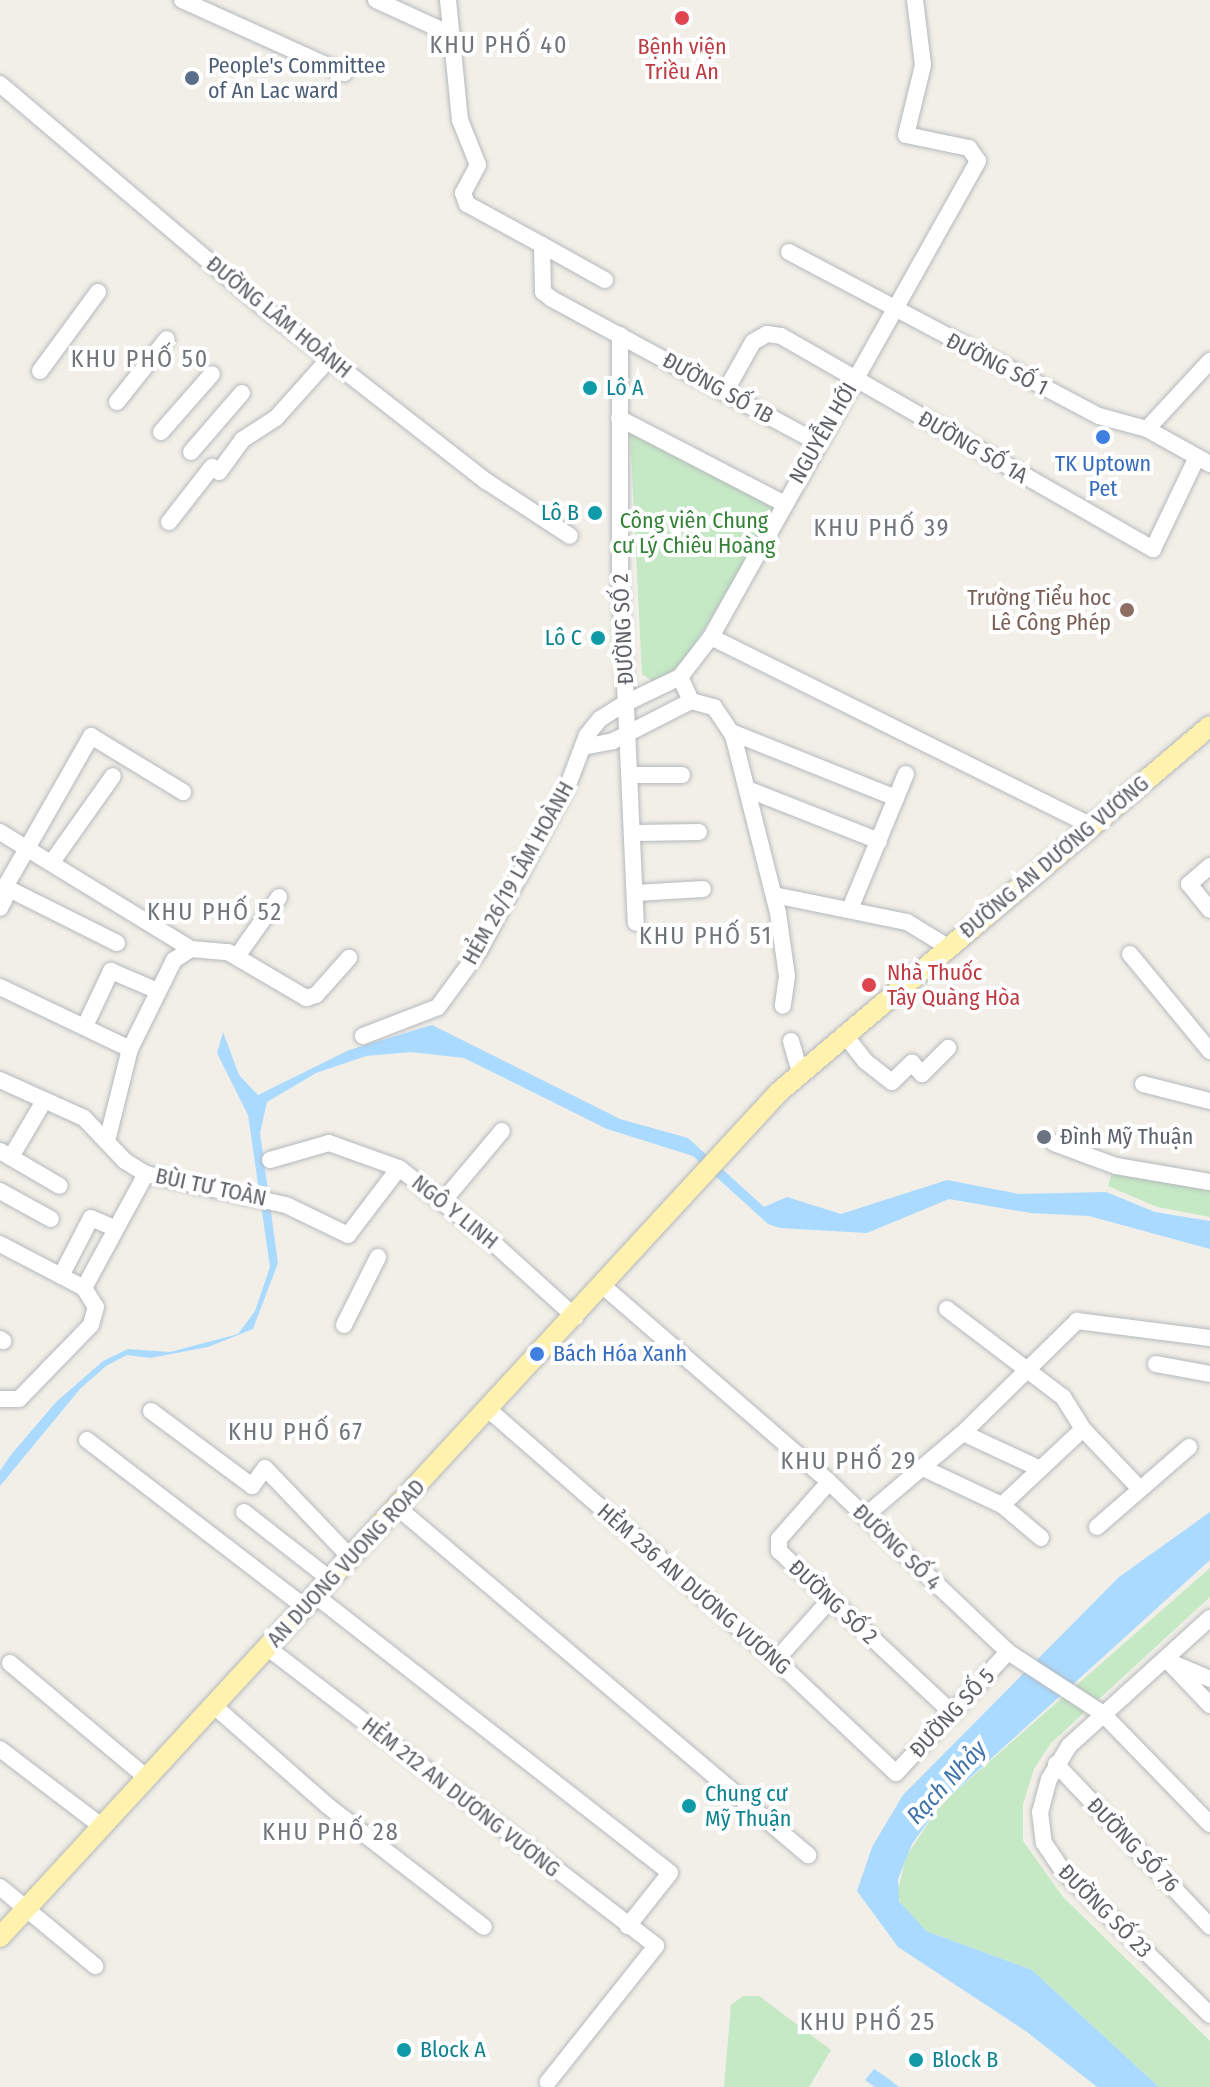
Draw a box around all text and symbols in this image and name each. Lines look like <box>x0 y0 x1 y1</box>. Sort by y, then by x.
marker: Bệnh viện Triều An <box>671 7 693 29</box>
district label: KHU PHỐ 40 <box>430 32 568 60</box>
place label: Bệnh viện Triều An <box>637 33 727 84</box>
place label: People's Committee of An Lac ward <box>208 52 386 104</box>
marker: People's Committee of An Lac ward <box>183 69 201 87</box>
street label: ĐƯỜNG LÂM HOÀNH <box>201 250 357 384</box>
street label: ĐƯỜNG SỐ 1 <box>942 327 1052 401</box>
district label: KHU PHỐ 50 <box>71 346 209 374</box>
street label: ĐƯỜNG SỐ 1B <box>658 347 778 429</box>
place label: Lô A <box>606 375 644 401</box>
street label: NGUYỄN HỚI <box>784 378 862 488</box>
marker: Lô A <box>581 379 599 397</box>
street label: ĐƯỜNG SỐ 1A <box>914 405 1032 489</box>
marker: TK Uptown Pet <box>1094 428 1112 446</box>
place label: TK Uptown Pet <box>1055 450 1151 502</box>
place label: Lô B <box>541 500 579 526</box>
marker: Lô B <box>586 504 604 522</box>
park label: Công viên Chung cư Lý Chiêu Hoàng <box>613 507 775 558</box>
district label: KHU PHỐ 39 <box>813 515 951 543</box>
street label: ĐƯỜNG SỐ 2 <box>607 573 639 685</box>
place label: Trường Tiểu học Lê Công Phép <box>967 584 1111 636</box>
marker: Trường Tiểu học Lê Công Phép <box>1118 601 1136 619</box>
place label: Lô C <box>545 625 582 651</box>
marker: Lô C <box>589 629 607 647</box>
street label: ĐƯỜNG AN DƯƠNG VƯƠNG <box>954 770 1154 944</box>
street label: HẺM 26/19 LÂM HOÀNH <box>457 777 579 969</box>
district label: KHU PHỐ 52 <box>147 899 283 927</box>
district label: KHU PHỐ 51 <box>639 923 773 951</box>
place label: Nhà Thuốc Tây Quàng Hòa <box>887 959 1020 1010</box>
marker: Nhà Thuốc Tây Quàng Hòa <box>858 974 880 996</box>
place label: Đình Mỹ Thuận <box>1060 1124 1193 1150</box>
marker: Đình Mỹ Thuận <box>1035 1128 1053 1146</box>
street label: BÙI TƯ TOÀN <box>153 1162 269 1212</box>
street label: NGÔ Y LINH <box>407 1169 503 1255</box>
place label: Bách Hóa Xanh <box>553 1341 687 1367</box>
marker: Bách Hóa Xanh <box>528 1345 546 1363</box>
district label: KHU PHỐ 67 <box>228 1419 364 1447</box>
district label: KHU PHỐ 29 <box>781 1448 917 1476</box>
street label: AN DUONG VUONG ROAD <box>261 1474 431 1652</box>
street label: HẺM 236 AN DƯƠNG VƯƠNG <box>592 1498 796 1680</box>
street label: ĐƯỜNG SỐ 4 <box>847 1498 947 1596</box>
street label: ĐƯỜNG SỐ 2 <box>783 1554 883 1650</box>
street label: ĐƯỜNG SỐ 5 <box>904 1663 1000 1763</box>
street label: HẺM 212 AN DƯƠNG VƯƠNG <box>357 1712 565 1882</box>
water label: Rạch Nhảy <box>901 1735 993 1831</box>
place label: Chung cư Mỹ Thuận <box>705 1780 791 1832</box>
street label: ĐƯỜNG SỐ 76 <box>1081 1792 1185 1898</box>
marker: Chung cư Mỹ Thuận <box>680 1797 698 1815</box>
district label: KHU PHỐ 28 <box>262 1819 400 1847</box>
street label: ĐƯỜNG SỐ 23 <box>1053 1859 1157 1963</box>
district label: KHU PHỐ 25 <box>800 2009 936 2037</box>
place label: Block A <box>420 2037 486 2063</box>
marker: Block A <box>395 2041 413 2059</box>
place label: Block B <box>932 2047 998 2073</box>
marker: Block B <box>907 2051 925 2069</box>

